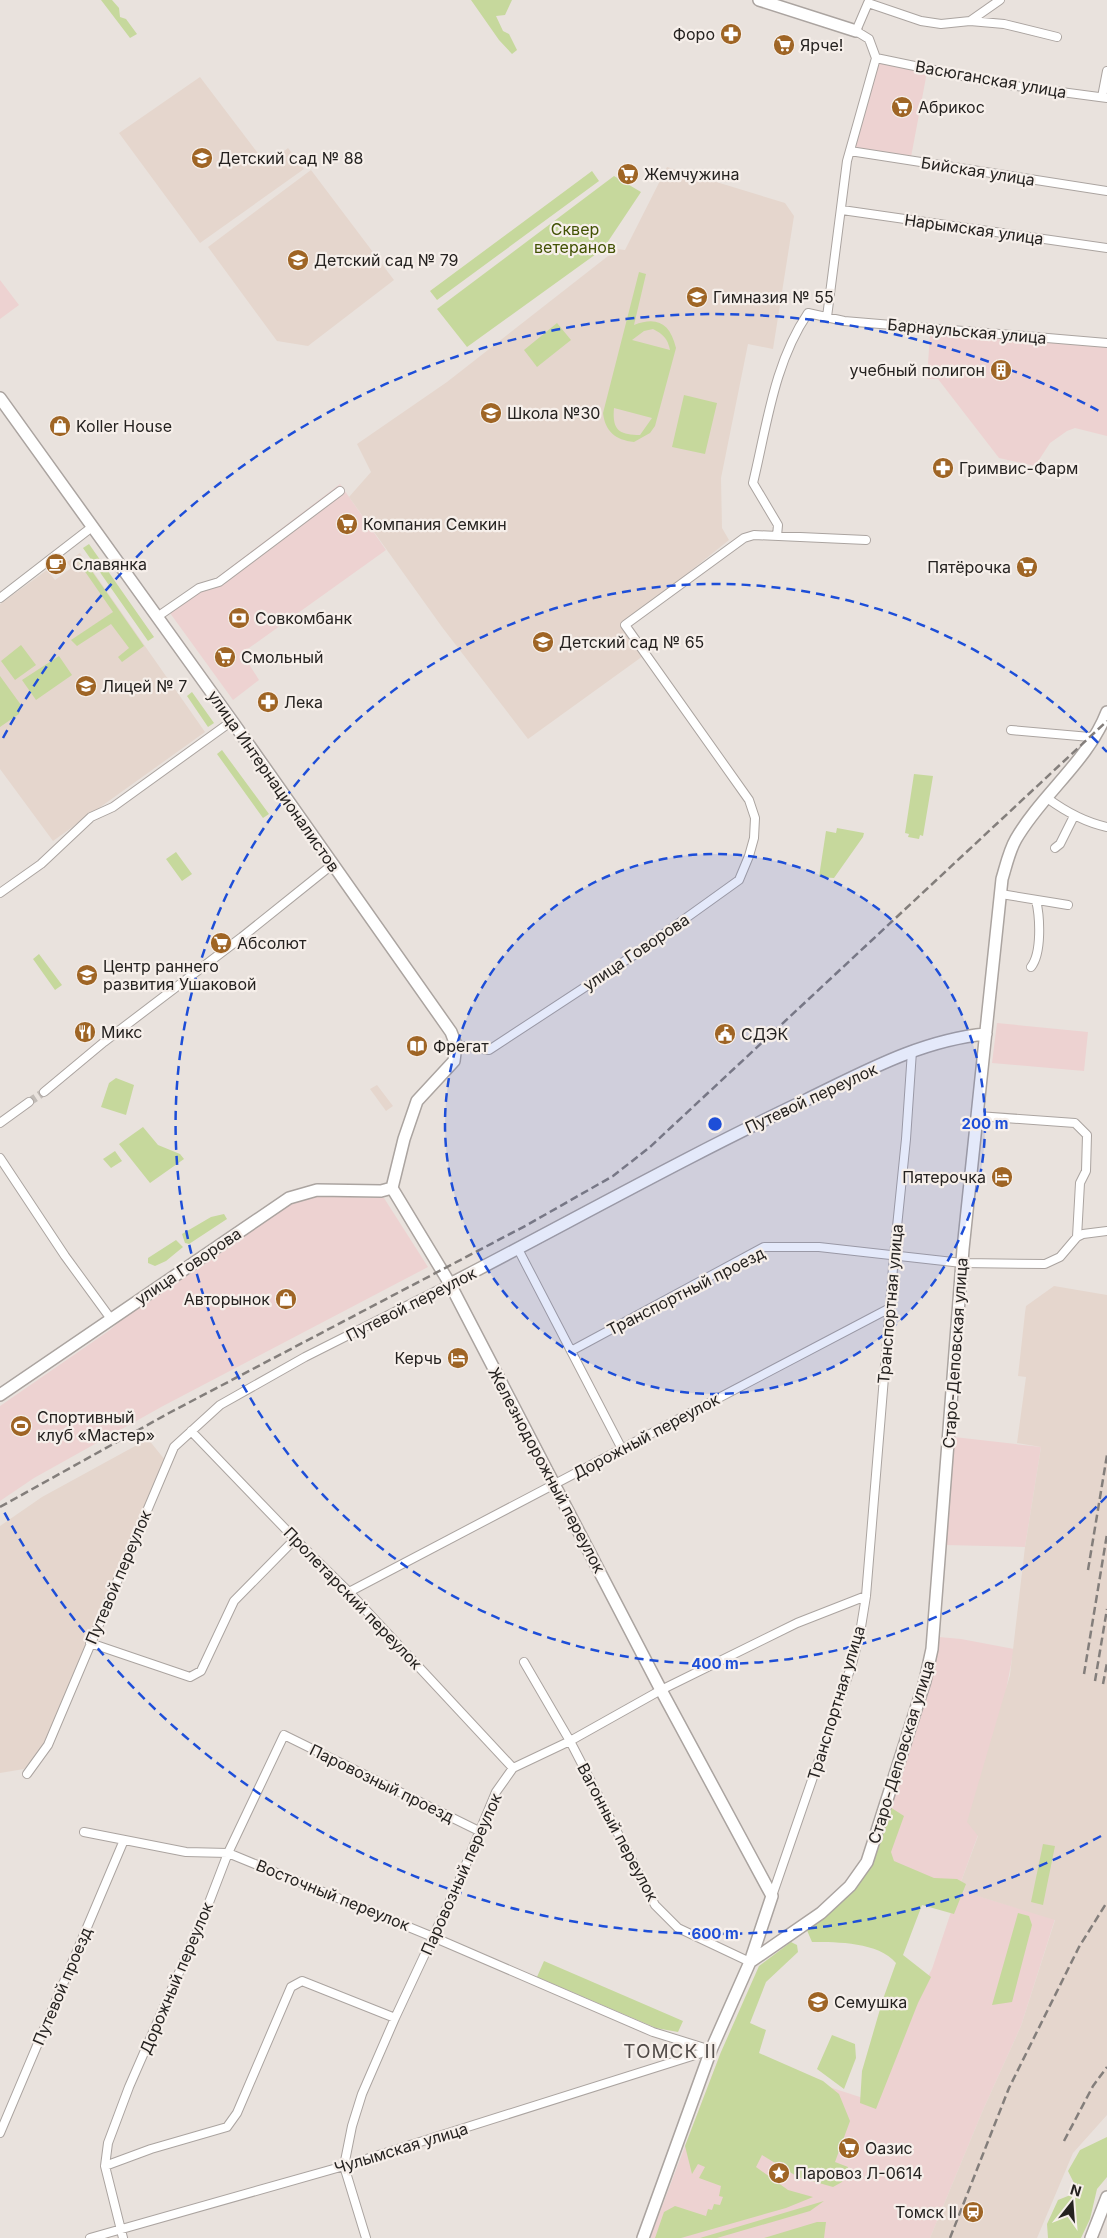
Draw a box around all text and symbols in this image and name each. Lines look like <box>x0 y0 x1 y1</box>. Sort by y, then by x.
pharmacy icon: Форо <box>719 22 743 46</box>
place label: Форо <box>673 24 715 44</box>
supermarket icon: Ярче! <box>772 33 796 57</box>
place label: Ярче! <box>800 35 843 55</box>
street label: Васюганская улица <box>914 56 1068 102</box>
supermarket icon: Абрикос <box>890 95 914 119</box>
place label: Абрикос <box>918 97 985 117</box>
school or university icon: Детский сад № 88 <box>190 146 214 170</box>
place label: Детский сад № 88 <box>218 148 363 168</box>
street label: Бийская улица <box>920 152 1036 190</box>
supermarket icon: Жемчужина <box>616 162 640 186</box>
place label: Жемчужина <box>644 164 739 184</box>
street label: Нарымская улица <box>903 209 1045 249</box>
park label: Сквер ветеранов <box>534 219 616 257</box>
school or university icon: Детский сад № 79 <box>286 248 310 272</box>
place label: Детский сад № 79 <box>314 250 458 270</box>
school or university icon: Гимназия № 55 <box>685 285 709 309</box>
place label: Гимназия № 55 <box>713 287 834 307</box>
street label: Барнаульская улица <box>887 314 1047 348</box>
building icon: учебный полигон <box>989 358 1013 382</box>
place label: учебный полигон <box>849 360 985 380</box>
school or university icon: Школа №30 <box>479 401 503 425</box>
place label: Школа №30 <box>507 403 600 423</box>
shop icon: Koller House <box>48 414 72 438</box>
place label: Koller House <box>76 416 172 436</box>
pharmacy icon: Гримвис-Фарм <box>931 456 955 480</box>
place label: Гримвис-Фарм <box>959 458 1078 478</box>
supermarket icon: Компания Семкин <box>335 512 359 536</box>
place label: Компания Семкин <box>363 514 507 534</box>
cafe icon: Славянка <box>44 552 68 576</box>
place label: Славянка <box>72 554 147 574</box>
supermarket icon: Пятёрочка <box>1015 555 1039 579</box>
place label: Пятёрочка <box>927 557 1011 577</box>
bank icon: Совкомбанк <box>227 606 251 630</box>
place label: Совкомбанк <box>255 608 352 628</box>
school or university icon: Детский сад № 65 <box>531 630 555 654</box>
place label: Детский сад № 65 <box>559 632 704 652</box>
supermarket icon: Смольный <box>213 645 237 669</box>
place label: Смольный <box>241 647 323 667</box>
school or university icon: Лицей № 7 <box>74 674 98 698</box>
place label: Лицей № 7 <box>102 676 187 696</box>
street label: улица Интернационалистов <box>204 686 344 876</box>
pharmacy icon: Лека <box>256 690 280 714</box>
place label: Лека <box>284 692 323 712</box>
street label: улица Говорова <box>579 909 693 995</box>
supermarket icon: Абсолют <box>209 931 233 955</box>
place label: Абсолют <box>237 933 307 953</box>
place label: Центр раннего развития Ушаковой <box>103 956 256 994</box>
school or university icon: Центр раннего развития Ушаковой <box>75 963 99 987</box>
restaurant icon: Микс <box>73 1020 97 1044</box>
place label: Микс <box>101 1022 142 1042</box>
public building icon: СДЭК <box>713 1022 737 1046</box>
place label: СДЭК <box>741 1024 788 1044</box>
library icon: Фрегат <box>405 1034 429 1058</box>
place label: Фрегат <box>433 1036 489 1056</box>
street label: Путевой переулок <box>742 1058 881 1137</box>
text: 200 m <box>962 1114 1008 1133</box>
centre of rings <box>706 1115 724 1133</box>
hotel icon: Пятерочка <box>990 1165 1014 1189</box>
place label: Пятерочка <box>902 1167 986 1187</box>
street label: улица Говорова <box>131 1223 245 1309</box>
street label: Транспортная улица <box>873 1223 907 1385</box>
street label: Транспортный проезд <box>604 1242 768 1340</box>
street label: Старо-Деповская улица <box>938 1257 972 1449</box>
street label: Путевой переулок <box>342 1262 480 1346</box>
shop icon: Авторынок <box>274 1287 298 1311</box>
place label: Авторынок <box>184 1289 270 1309</box>
hotel icon: Керчь <box>446 1346 470 1370</box>
place label: Керчь <box>394 1348 442 1368</box>
street label: Железнодорожный переулок <box>484 1364 610 1576</box>
street label: Дорожный переулок <box>569 1389 723 1483</box>
place label: Спортивный клуб «Мастер» <box>37 1407 155 1445</box>
sports icon: Спортивный клуб «Мастер» <box>9 1414 33 1438</box>
street label: Путевой переулок <box>81 1507 155 1647</box>
street label: Пролетарский переулок <box>280 1523 427 1674</box>
street label: Транспортная улица <box>803 1623 869 1783</box>
text: 400 m <box>691 1654 739 1673</box>
street label: Старо-Деповская улица <box>864 1658 938 1846</box>
street label: Паровозный проезд <box>307 1739 457 1827</box>
street label: Вагонный переулок <box>573 1759 663 1905</box>
street label: Паровозный переулок <box>416 1790 506 1958</box>
street label: Восточный переулок <box>253 1855 413 1935</box>
street label: Дорожный переулок <box>135 1899 217 2057</box>
street label: Путевой проезд <box>28 1924 96 2048</box>
text: 600 m <box>691 1924 739 1943</box>
school or university icon: Семушка <box>806 1990 830 2014</box>
place label: Семушка <box>834 1992 907 2012</box>
district label: ТОМСК II <box>623 2040 717 2063</box>
street label: Чулымская улица <box>332 2118 470 2178</box>
supermarket icon: Оазис <box>837 2136 861 2160</box>
place label: Оазис <box>865 2138 913 2158</box>
place icon: Паровоз Л-0614 <box>767 2161 791 2185</box>
place label: Паровоз Л-0614 <box>795 2163 923 2183</box>
north arrow <box>1047 2178 1097 2228</box>
text: N <box>1068 2180 1084 2200</box>
station icon: Томск II <box>961 2200 985 2224</box>
place label: Томск II <box>895 2202 957 2222</box>

